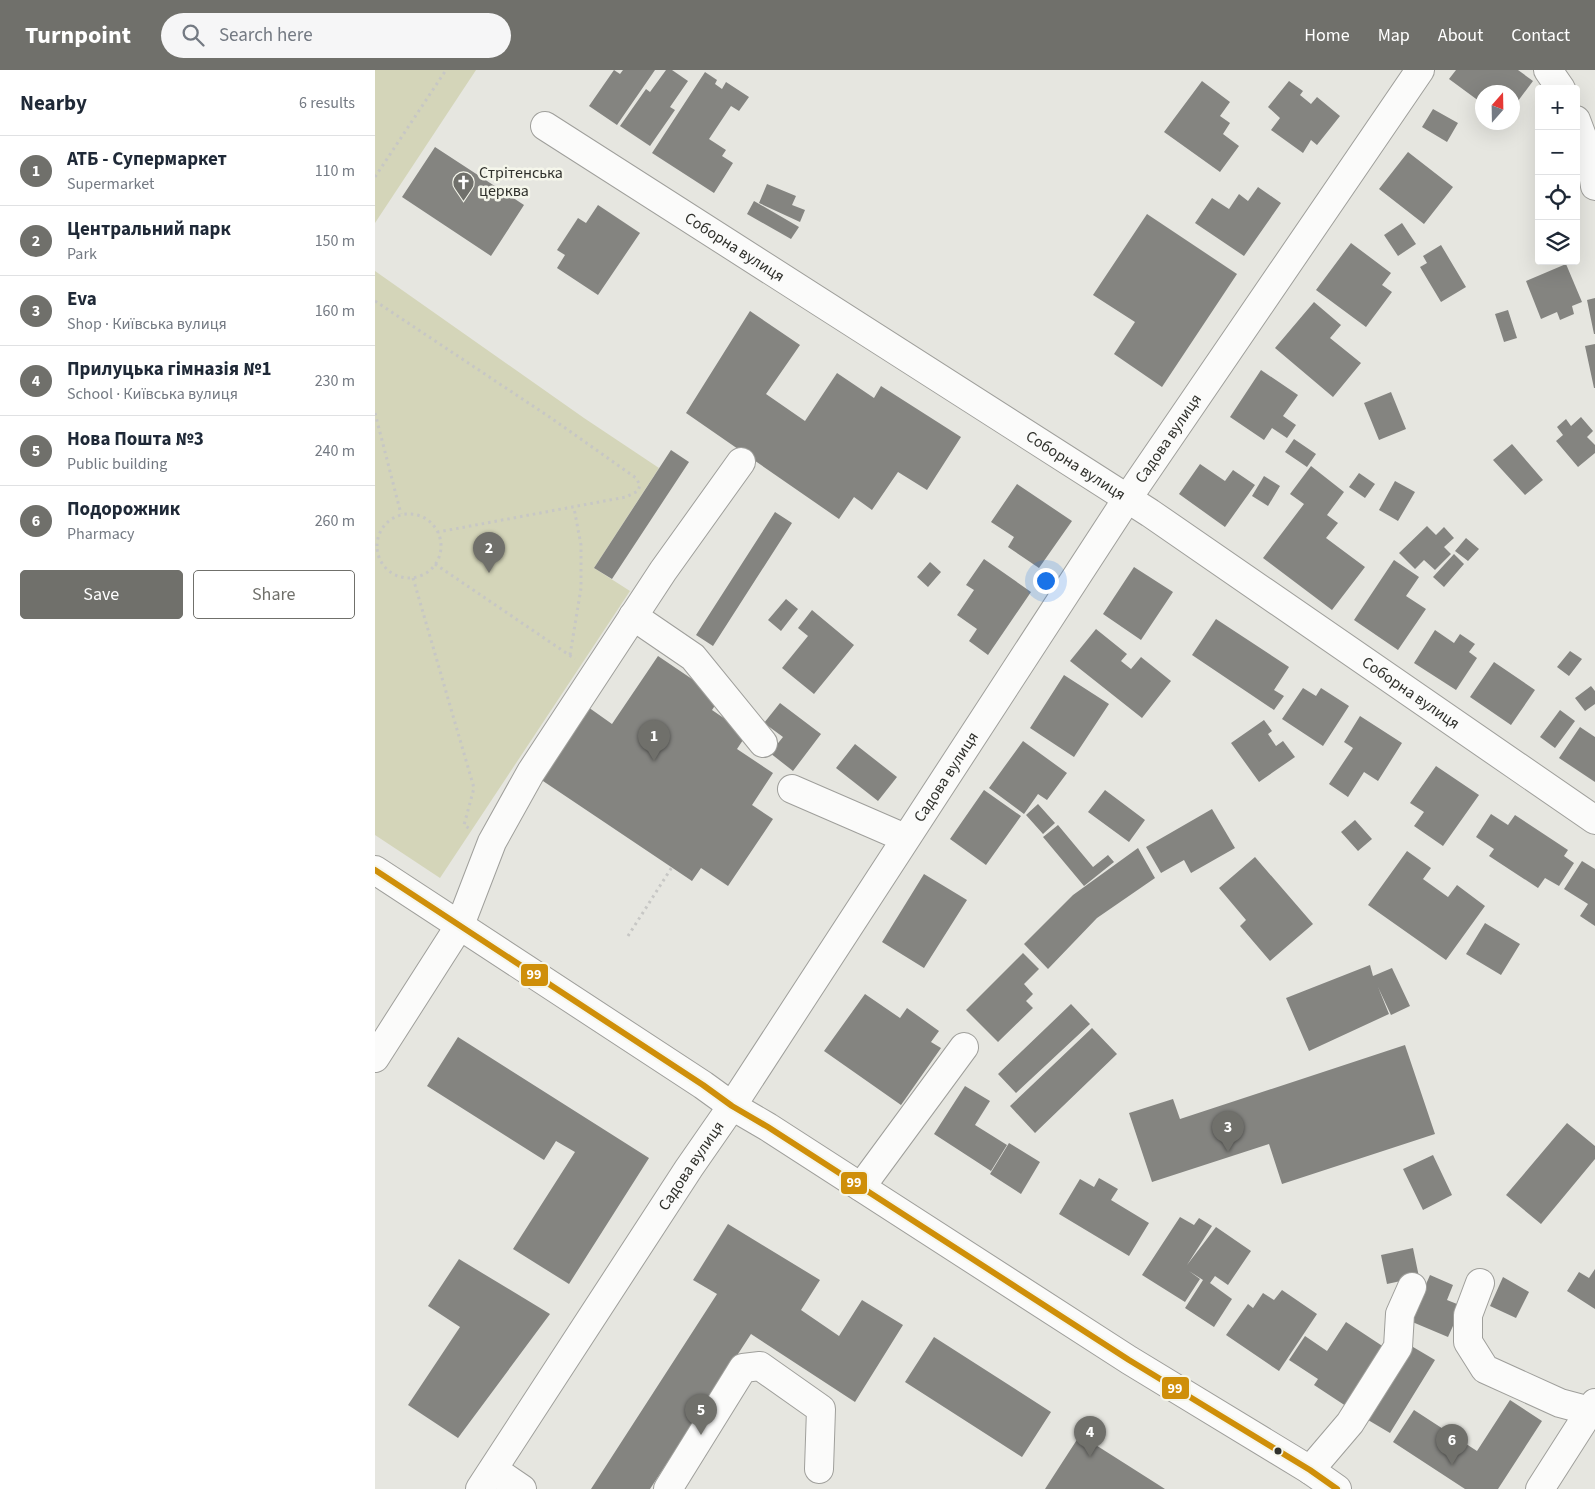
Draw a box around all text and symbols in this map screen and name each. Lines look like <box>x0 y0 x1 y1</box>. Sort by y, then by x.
search box <box>161 13 511 58</box>
text: Turnpoint <box>25 18 131 53</box>
icon: search <box>179 21 207 49</box>
text: Search here <box>219 22 313 49</box>
text: Home <box>1304 23 1350 48</box>
text: Map <box>1378 23 1410 48</box>
text: About <box>1438 23 1483 48</box>
text: Contact <box>1511 23 1570 48</box>
north arrow <box>1475 85 1520 130</box>
map controls <box>1535 85 1580 265</box>
button: + <box>1535 85 1580 130</box>
text: Nearby <box>20 88 87 118</box>
text: 6 results <box>299 92 355 114</box>
button: − <box>1535 130 1580 175</box>
text: АТБ - Супермаркет <box>67 146 227 173</box>
text: 1 <box>32 160 40 182</box>
text: 110 m <box>315 160 355 182</box>
place label: Стрітенська церква <box>479 162 563 202</box>
church icon: Стрітенська церква <box>451 170 475 201</box>
text: Supermarket <box>67 173 154 195</box>
button: locate <box>1535 175 1580 220</box>
street label: Соборна вулиця <box>680 207 789 287</box>
text: Центральний парк <box>67 216 231 243</box>
button: layers <box>1535 220 1580 265</box>
text: 2 <box>32 230 40 252</box>
text: 150 m <box>315 230 355 252</box>
text: Park <box>67 243 97 265</box>
text: Eva <box>67 286 97 313</box>
text: 3 <box>32 300 40 322</box>
text: 160 m <box>315 300 355 322</box>
text: Shop · Київська вулиця <box>67 313 227 335</box>
text: Прилуцька гімназія №1 <box>67 356 271 383</box>
text: 4 <box>32 370 40 392</box>
text: 230 m <box>315 370 355 392</box>
text: School · Київська вулиця <box>67 383 238 405</box>
street label: Садова вулиця <box>1130 389 1207 488</box>
street label: Соборна вулиця <box>1022 425 1130 506</box>
text: Нова Пошта №3 <box>67 426 204 453</box>
text: 5 <box>32 440 40 462</box>
text: 240 m <box>315 440 355 462</box>
text: Public building <box>67 453 167 475</box>
text: Подорожник <box>67 496 180 523</box>
text: 6 <box>32 510 40 532</box>
text: 260 m <box>315 510 355 532</box>
text: Pharmacy <box>67 523 135 545</box>
pin: 2 <box>473 532 505 573</box>
your location <box>1033 568 1059 594</box>
button: Save <box>20 570 183 619</box>
button: Share <box>193 570 355 619</box>
street label: Соборна вулиця <box>1357 651 1464 734</box>
pin: 1 <box>638 720 670 761</box>
street label: Садова вулиця <box>908 727 984 827</box>
line badge: 99 <box>520 963 549 987</box>
text: 99 <box>527 965 541 985</box>
pin: 3 <box>1212 1111 1244 1152</box>
street label: Садова вулиця <box>653 1117 729 1215</box>
line badge: 99 <box>840 1171 868 1195</box>
text: 99 <box>847 1173 861 1193</box>
line badge: 99 <box>1161 1376 1190 1400</box>
text: 99 <box>1168 1379 1182 1399</box>
pin: 5 <box>685 1394 717 1435</box>
pin: 4 <box>1074 1416 1106 1457</box>
pin: 6 <box>1436 1424 1468 1465</box>
unlabelled marker <box>1273 1446 1283 1456</box>

